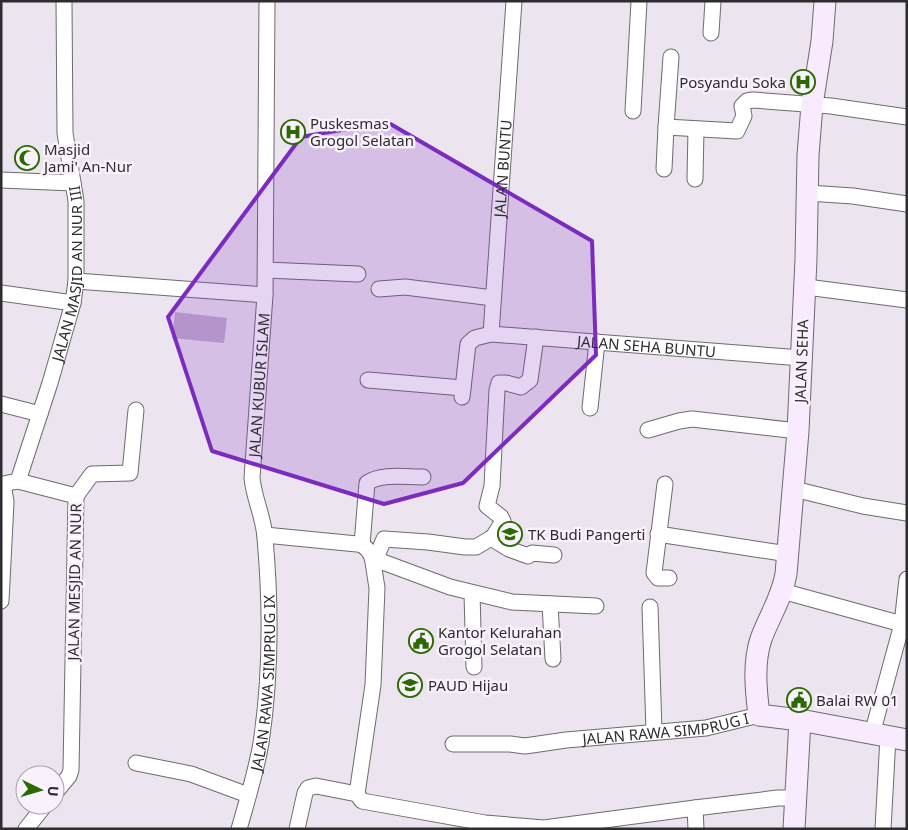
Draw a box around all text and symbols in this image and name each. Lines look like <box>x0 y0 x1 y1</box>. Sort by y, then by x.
hospital icon: Posyandu Soka <box>790 69 816 95</box>
place label: Posyandu Soka <box>679 72 786 92</box>
place label: Puskesmas Grogol Selatan <box>310 113 414 150</box>
hospital icon: Puskesmas Grogol Selatan <box>280 119 306 145</box>
street label: JALAN BUNTU <box>489 119 516 220</box>
place label: Masjid Jami' An-Nur <box>42 139 132 176</box>
mosque icon: Masjid Jami' An-Nur <box>14 145 40 171</box>
street label: JALAN MASJID AN NUR III <box>46 184 86 366</box>
street label: JALAN KUBUR ISLAM <box>243 312 274 460</box>
street label: JALAN SEHA <box>789 318 812 405</box>
street label: JALAN SEHA BUNTU <box>574 331 717 361</box>
street label: JALAN MESJID AN NUR <box>63 503 85 663</box>
school or university icon: TK Budi Pangerti <box>497 521 523 547</box>
place label: TK Budi Pangerti <box>528 524 645 544</box>
street label: JALAN RAWA SIMPRUG IX <box>245 594 279 775</box>
place label: Kantor Kelurahan Grogol Selatan <box>438 622 562 659</box>
public building icon: Kantor Kelurahan Grogol Selatan <box>408 628 434 654</box>
school or university icon: PAUD Hijau <box>397 672 423 698</box>
place label: PAUD Hijau <box>428 675 508 695</box>
public building icon: Balai RW 01 <box>786 687 812 713</box>
place label: Balai RW 01 <box>816 690 899 710</box>
street label: JALAN RAWA SIMPRUG I <box>580 708 751 749</box>
north arrow <box>15 765 65 815</box>
text: U <box>44 785 63 797</box>

